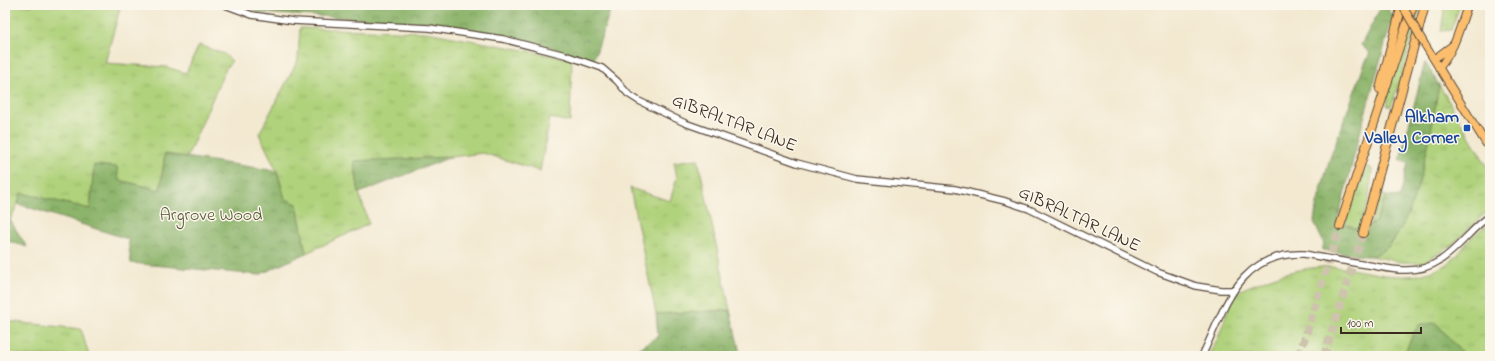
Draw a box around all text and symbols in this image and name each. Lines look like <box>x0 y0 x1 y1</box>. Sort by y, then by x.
street label: GIBRALTAR LANE <box>668 88 800 160</box>
place label: Alkham Valley Corner <box>1364 105 1459 153</box>
marker: Alkham Valley Corner <box>1462 123 1472 133</box>
street label: GIBRALTAR LANE <box>1014 180 1144 260</box>
park label: Argrove Wood <box>160 203 262 230</box>
scale bar <box>1341 309 1421 335</box>
text: 100 m <box>1347 315 1374 333</box>

